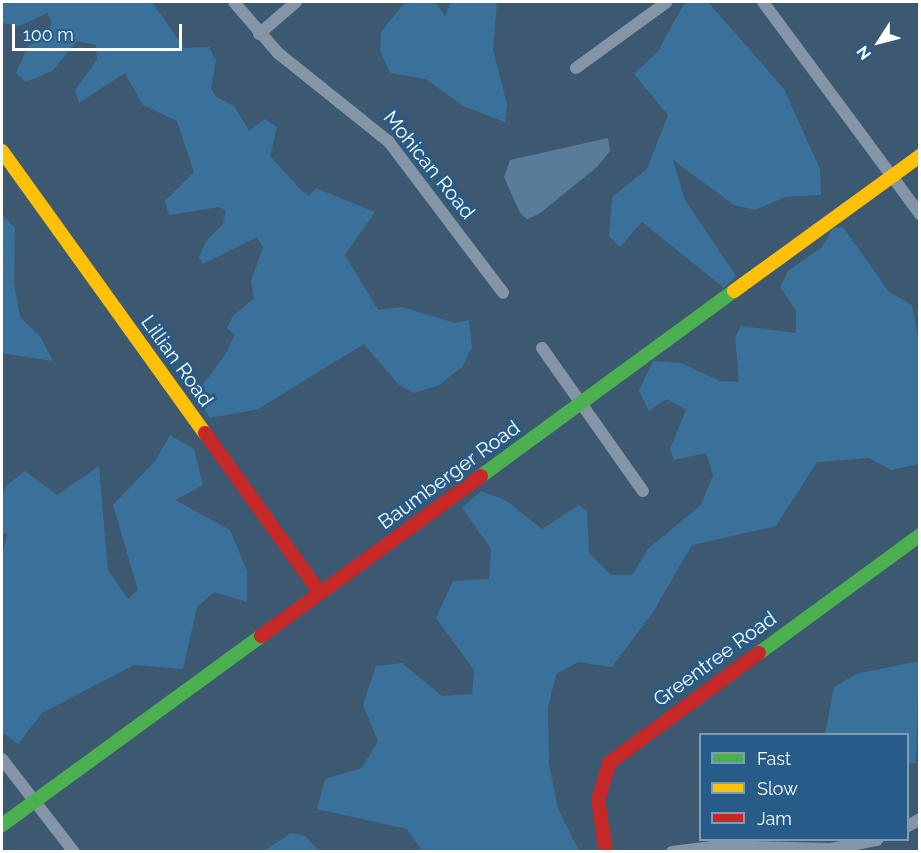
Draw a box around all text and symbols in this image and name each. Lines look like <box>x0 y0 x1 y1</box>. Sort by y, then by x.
scale bar <box>15 12 184 50</box>
north arrow <box>849 12 909 72</box>
text: 100 m <box>23 24 74 45</box>
text: N <box>853 42 875 63</box>
street label: Mohican Road <box>378 106 480 224</box>
street label: Lillian Road <box>136 311 218 411</box>
street label: Baumberger Road <box>373 415 525 535</box>
street label: Greentree Road <box>649 606 781 712</box>
legend <box>699 733 909 841</box>
text: Fast <box>757 748 791 769</box>
text: Slow <box>757 778 798 799</box>
text: Jam <box>757 808 792 829</box>

